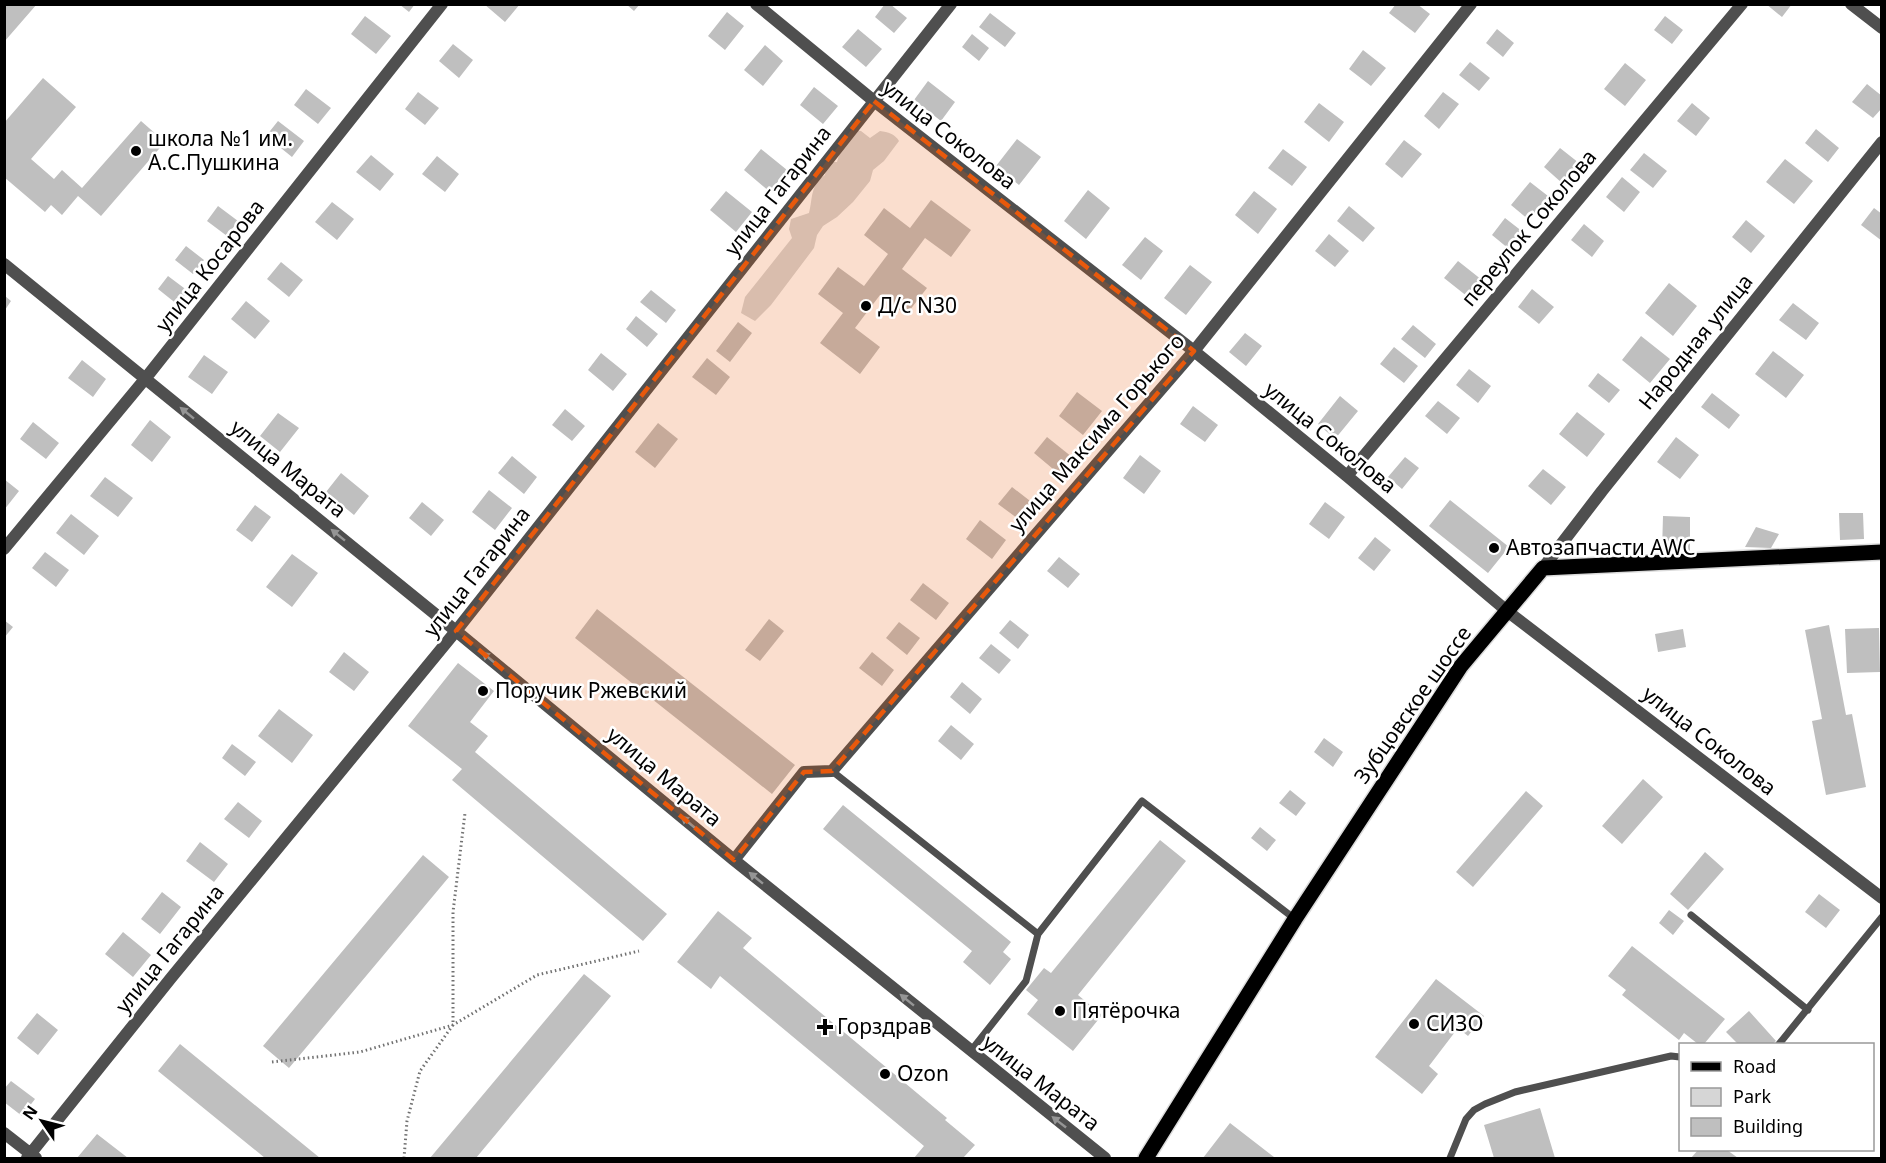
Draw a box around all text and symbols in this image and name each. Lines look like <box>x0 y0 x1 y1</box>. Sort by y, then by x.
street label: улица Соколова <box>877 73 1022 195</box>
street label: улица Гагарина <box>718 120 837 261</box>
place label: школа №1 им. А.С.Пушкина <box>148 124 293 176</box>
street label: переулок Соколова <box>1454 143 1602 312</box>
marker: школа №1 им. А.С.Пушкина <box>129 144 143 158</box>
street label: улица Косарова <box>149 193 270 337</box>
street label: Народная улица <box>1632 268 1759 415</box>
place label: Д/с N30 <box>878 291 957 319</box>
marker: Д/с N30 <box>859 299 873 313</box>
street label: улица Максима Горького <box>1002 327 1190 537</box>
street label: улица Соколова <box>1259 375 1403 499</box>
one-way arrow <box>179 407 194 419</box>
street label: улица Марата <box>225 413 352 524</box>
street label: улица Гагарина <box>417 501 536 642</box>
one-way arrow <box>330 529 346 542</box>
place label: Автозапчасти AWC <box>1506 533 1696 561</box>
marker: Автозапчасти AWC <box>1487 541 1501 555</box>
street label: Зубцовское шоссе <box>1347 620 1477 789</box>
one-way arrow <box>482 653 497 665</box>
place label: Поручик Ржевский <box>495 676 687 704</box>
street label: улица Соколова <box>1637 679 1782 801</box>
marker: Поручик Ржевский <box>476 684 490 698</box>
street label: улица Марата <box>601 720 728 832</box>
one-way arrow <box>681 817 696 829</box>
one-way arrow <box>748 872 763 884</box>
street label: улица Гагарина <box>109 878 230 1018</box>
one-way arrow <box>899 994 915 1007</box>
place label: Пятёрочка <box>1072 996 1180 1024</box>
marker: Пятёрочка <box>1053 1004 1067 1018</box>
place label: СИЗО <box>1426 1009 1483 1037</box>
place label: Горздрав <box>837 1012 931 1040</box>
marker: СИЗО <box>1407 1017 1421 1031</box>
marker: Горздрав <box>818 1020 832 1034</box>
street label: улица Марата <box>977 1028 1106 1137</box>
legend <box>1679 1043 1874 1151</box>
text: Road <box>1733 1054 1776 1078</box>
place label: Ozon <box>897 1059 949 1087</box>
marker: Ozon <box>878 1067 892 1081</box>
text: Park <box>1733 1084 1771 1108</box>
north arrow <box>12 1091 72 1151</box>
text: N <box>17 1101 42 1124</box>
text: Building <box>1733 1114 1803 1138</box>
one-way arrow <box>1052 1117 1067 1129</box>

